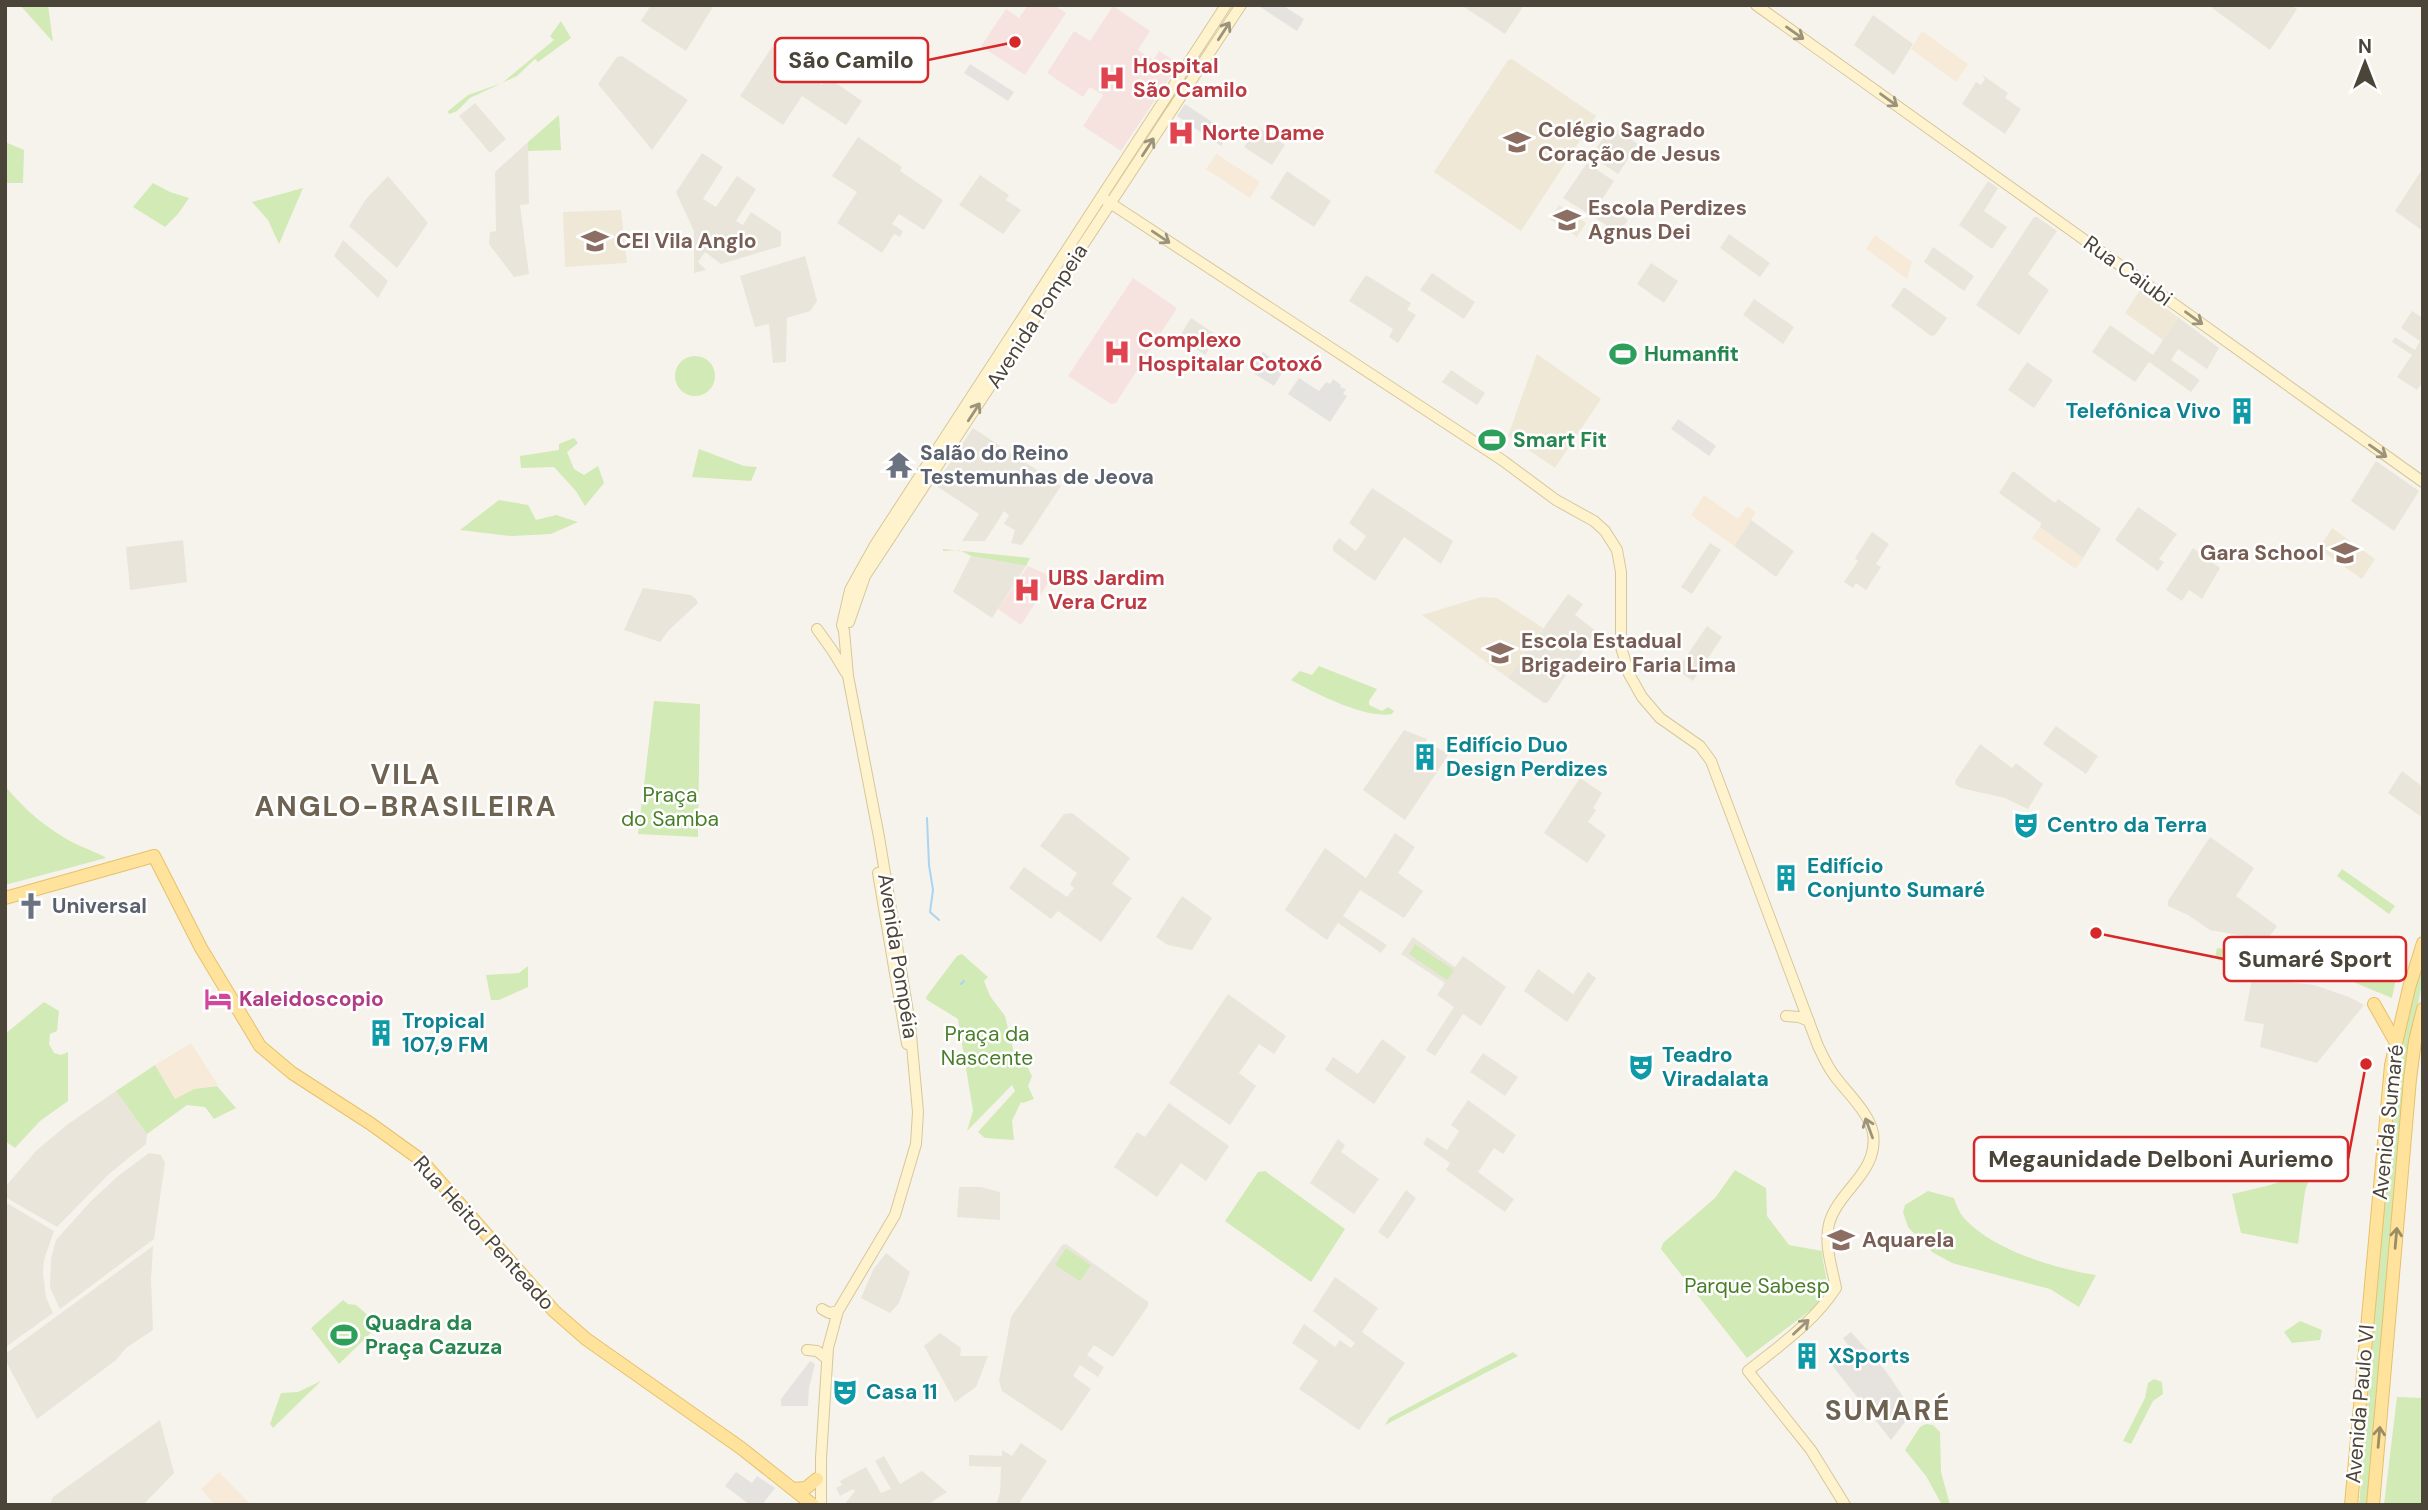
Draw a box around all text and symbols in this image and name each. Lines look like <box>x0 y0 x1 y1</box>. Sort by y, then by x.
one-way arrow <box>1217 22 1231 42</box>
one-way arrow <box>1785 26 1804 40</box>
north arrow <box>2330 28 2400 98</box>
text: N <box>2358 34 2372 59</box>
callout: São Camilo <box>775 38 928 82</box>
text: São Camilo <box>788 45 914 75</box>
place label: Hospital São Camilo <box>1133 52 1247 104</box>
hospital icon: Hospital São Camilo <box>1097 63 1127 93</box>
one-way arrow <box>1879 93 1898 107</box>
place label: Colégio Sagrado Coração de Jesus <box>1538 116 1721 168</box>
hospital icon: Norte Dame <box>1166 118 1196 148</box>
place label: Norte Dame <box>1202 119 1325 147</box>
school or university icon: Colégio Sagrado Coração de Jesus <box>1502 127 1532 157</box>
one-way arrow <box>1141 137 1155 157</box>
place label: Escola Perdizes Agnus Dei <box>1588 194 1747 246</box>
school or university icon: Escola Perdizes Agnus Dei <box>1552 205 1582 235</box>
school or university icon: CEI Vila Anglo <box>580 226 610 256</box>
place label: CEI Vila Anglo <box>616 227 757 255</box>
street label: Rua Caiubi <box>2078 229 2178 313</box>
one-way arrow <box>1151 231 1171 245</box>
street label: Avenida Pompeia <box>980 238 1094 394</box>
one-way arrow <box>2184 311 2203 325</box>
place label: Complexo Hospitalar Cotoxó <box>1138 326 1323 378</box>
hospital icon: Complexo Hospitalar Cotoxó <box>1102 337 1132 367</box>
sports icon: Humanfit <box>1608 339 1638 369</box>
place label: Humanfit <box>1644 340 1739 368</box>
building icon: Telefônica Vivo <box>2227 396 2257 426</box>
place label: Telefônica Vivo <box>2066 397 2221 425</box>
one-way arrow <box>967 403 981 422</box>
sports icon: Smart Fit <box>1477 425 1507 455</box>
place label: Smart Fit <box>1513 426 1607 454</box>
place label: Salão do Reino Testemunhas de Jeova <box>920 439 1154 491</box>
one-way arrow <box>2368 444 2387 459</box>
temple icon: Salão do Reino Testemunhas de Jeova <box>884 450 914 480</box>
school or university icon: Gara School <box>2330 538 2360 568</box>
place label: Gara School <box>2200 539 2324 567</box>
place label: UBS Jardim Vera Cruz <box>1048 564 1165 616</box>
hospital icon: UBS Jardim Vera Cruz <box>1012 575 1042 605</box>
place label: Escola Estadual Brigadeiro Faria Lima <box>1521 627 1736 679</box>
school or university icon: Escola Estadual Brigadeiro Faria Lima <box>1485 638 1515 668</box>
place label: Edifício Duo Design Perdizes <box>1446 731 1608 783</box>
building icon: Edifício Duo Design Perdizes <box>1410 742 1440 772</box>
district label: VILA ANGLO-BRASILEIRA <box>254 756 558 825</box>
park label: Praça do Samba <box>621 781 719 833</box>
theatre icon: Centro da Terra <box>2011 810 2041 840</box>
place label: Centro da Terra <box>2047 811 2207 839</box>
place label: Edifício Conjunto Sumaré <box>1807 852 1985 904</box>
building icon: Edifício Conjunto Sumaré <box>1771 863 1801 893</box>
street label: Avenida Pompéia <box>871 871 925 1041</box>
church icon: Universal <box>16 891 46 921</box>
place label: Universal <box>52 892 147 920</box>
callout: Sumaré Sport <box>2224 937 2406 981</box>
text: Sumaré Sport <box>2238 944 2392 974</box>
hotel icon: Kaleidoscopio <box>203 984 233 1014</box>
place label: Kaleidoscopio <box>239 985 384 1013</box>
place label: Tropical 107,9 FM <box>402 1007 488 1059</box>
building icon: Tropical 107,9 FM <box>366 1018 396 1048</box>
park label: Praça da Nascente <box>941 1020 1033 1072</box>
place label: Teadro Viradalata <box>1662 1041 1769 1093</box>
street label: Avenida Sumaré <box>2366 1043 2410 1201</box>
theatre icon: Teadro Viradalata <box>1626 1052 1656 1082</box>
one-way arrow <box>1862 1117 1874 1139</box>
callout: Megaunidade Delboni Auriemo <box>1974 1137 2348 1181</box>
text: Megaunidade Delboni Auriemo <box>1988 1144 2334 1174</box>
street label: Rua Heitor Penteado <box>407 1150 561 1316</box>
school or university icon: Aquarela <box>1826 1225 1856 1255</box>
place label: Aquarela <box>1862 1226 1954 1254</box>
one-way arrow <box>2390 1227 2403 1250</box>
park label: Parque Sabesp <box>1684 1272 1830 1300</box>
place label: Quadra da Praça Cazuza <box>365 1309 502 1361</box>
one-way arrow <box>1792 1318 1809 1335</box>
sports icon: Quadra da Praça Cazuza <box>329 1320 359 1350</box>
street label: Avenida Paulo VI <box>2339 1323 2381 1485</box>
building icon: XSports <box>1792 1341 1822 1371</box>
place label: XSports <box>1828 1342 1910 1370</box>
theatre icon: Casa 11 <box>830 1377 860 1407</box>
place label: Casa 11 <box>866 1378 938 1406</box>
district label: SUMARÉ <box>1825 1392 1951 1429</box>
one-way arrow <box>2372 1426 2385 1449</box>

